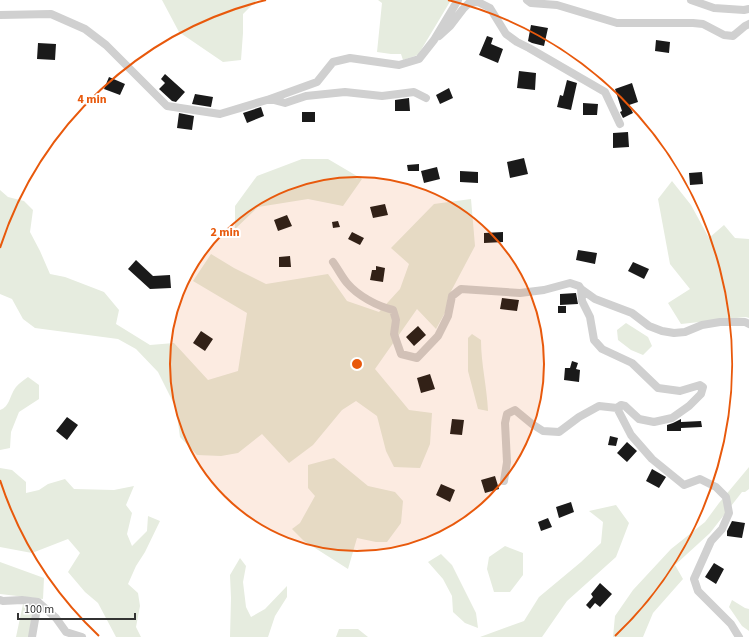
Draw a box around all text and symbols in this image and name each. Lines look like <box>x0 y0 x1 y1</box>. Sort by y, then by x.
text: 4 min <box>77 91 107 108</box>
text: 2 min <box>210 224 240 241</box>
centre of rings <box>350 357 364 371</box>
scale bar <box>18 595 135 621</box>
text: 100 m <box>24 601 54 618</box>

